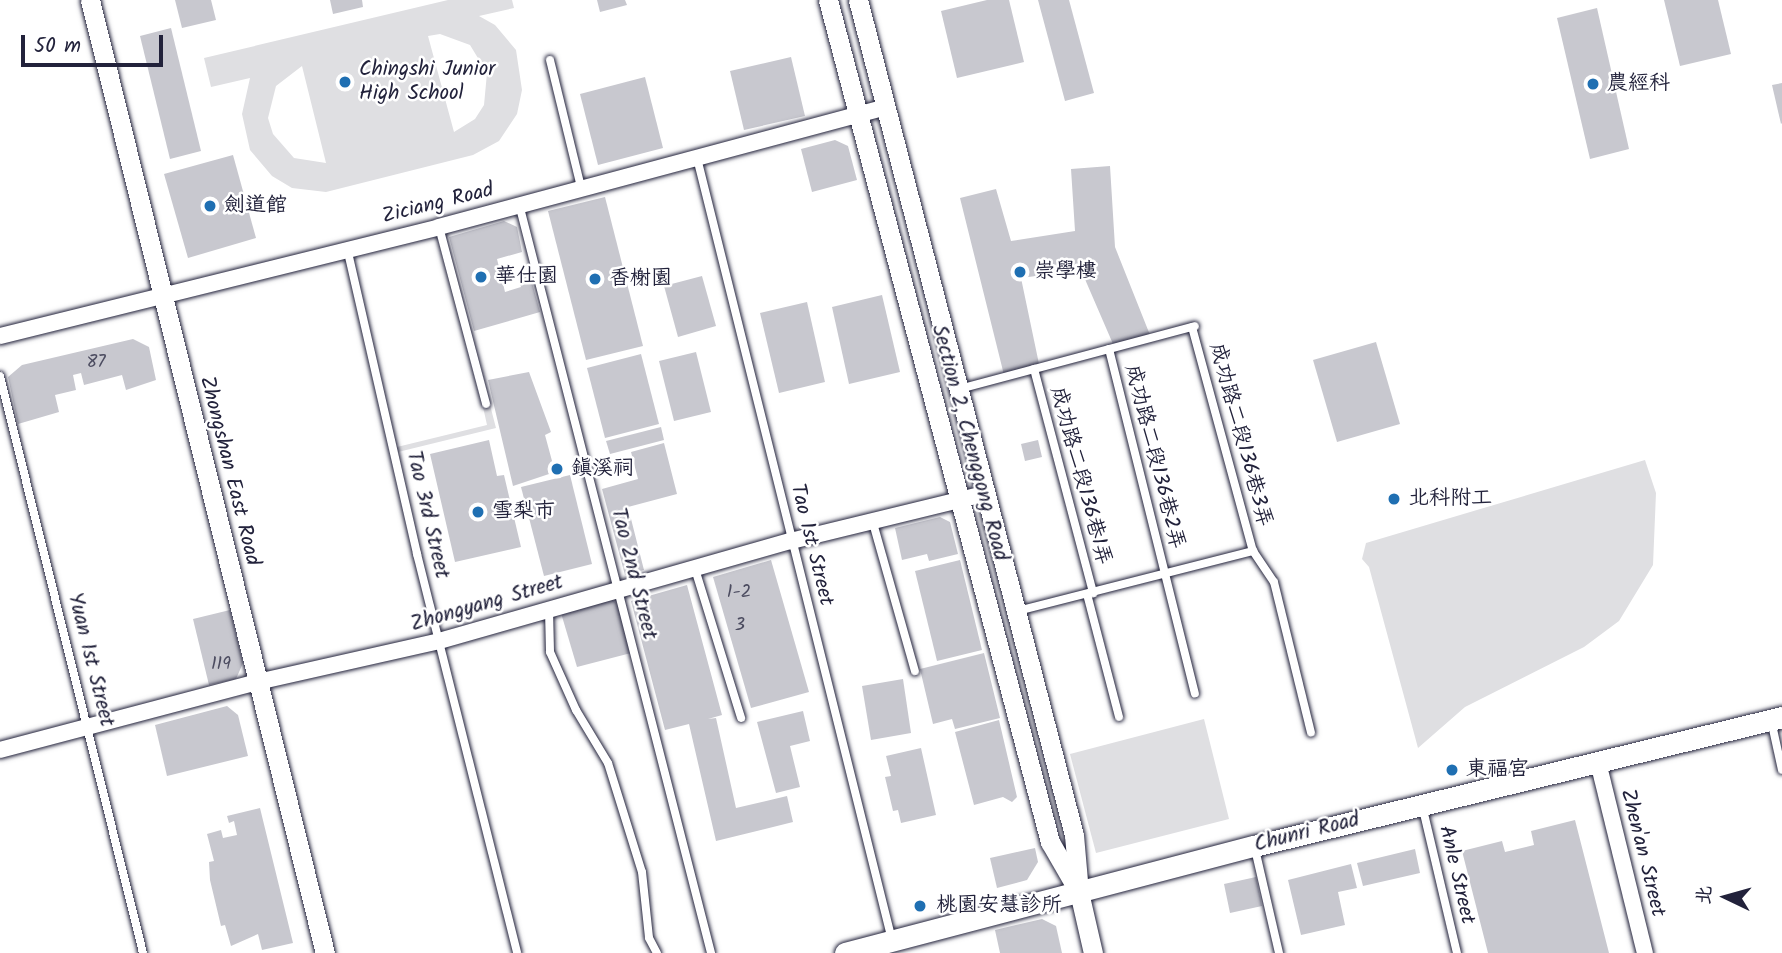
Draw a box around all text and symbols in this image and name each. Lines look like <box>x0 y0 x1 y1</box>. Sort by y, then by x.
scale bar <box>24 21 166 65</box>
text: 50 m <box>34 30 81 63</box>
place label: Chingshi Junior High School <box>359 57 495 107</box>
place label: 農經科 <box>1607 71 1670 97</box>
marker: Chingshi Junior High School <box>337 74 353 90</box>
marker: 農經科 <box>1585 76 1601 92</box>
street label: Ziciang Road <box>380 178 496 230</box>
place label: 劍道館 <box>224 193 287 219</box>
marker: 劍道館 <box>202 198 218 214</box>
place label: 崇學樓 <box>1034 259 1097 285</box>
place label: 華仕園 <box>495 264 558 290</box>
marker: 崇學樓 <box>1012 264 1028 280</box>
place label: 香榭園 <box>609 266 672 292</box>
marker: 華仕園 <box>473 269 489 285</box>
marker: 香榭園 <box>587 271 603 287</box>
street label: Section 2, Chenggong Road <box>925 322 1013 564</box>
street label: 成功路二段136巷3弄 <box>1203 340 1277 530</box>
house number: 87 <box>86 352 106 374</box>
street label: 成功路二段136巷2弄 <box>1119 362 1189 552</box>
street label: Zhongshan East Road <box>193 374 265 568</box>
street label: 成功路二段136巷1弄 <box>1044 384 1116 568</box>
street label: Tao 3rd Street <box>400 449 454 581</box>
place label: 鎮溪祠 <box>571 456 634 482</box>
marker: 鎮溪祠 <box>549 461 565 477</box>
street label: Tao 1st Street <box>784 482 838 608</box>
place label: 北科附工 <box>1408 486 1492 512</box>
marker: 北科附工 <box>1386 491 1402 507</box>
place label: 雪梨市 <box>492 499 555 525</box>
marker: 雪梨市 <box>470 504 486 520</box>
street label: Tao 2nd Street <box>604 506 662 642</box>
street label: Zhongyang Street <box>408 570 566 638</box>
house number: 1-2 <box>727 582 751 604</box>
street label: Yuan 1st Street <box>61 590 119 730</box>
house number: 3 <box>735 615 745 637</box>
house number: 119 <box>211 654 231 676</box>
place label: 東福宮 <box>1466 757 1529 783</box>
marker: 東福宮 <box>1444 762 1460 778</box>
street label: Zhen'an Street <box>1614 787 1670 919</box>
street label: Chunri Road <box>1252 808 1362 858</box>
street label: Anle Street <box>1432 823 1480 927</box>
north arrow <box>1691 862 1761 932</box>
text: 北 <box>1689 884 1721 906</box>
place label: 桃園安慧診所 <box>936 893 1062 919</box>
marker: 桃園安慧診所 <box>910 896 930 916</box>

